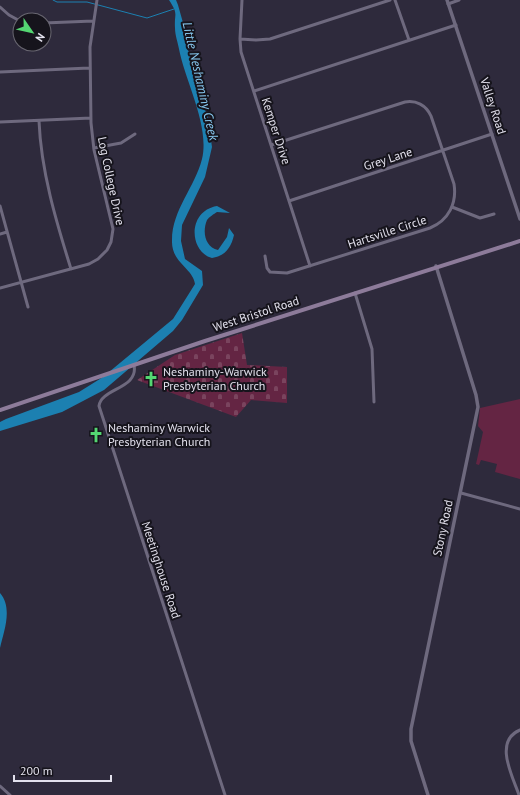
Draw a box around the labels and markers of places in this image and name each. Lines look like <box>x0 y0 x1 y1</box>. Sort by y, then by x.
place label: Neshaminy-Warwick Presbyterian Church <box>163 364 267 393</box>
church icon: Neshaminy-Warwick Presbyterian Church <box>142 370 160 388</box>
place label: Neshaminy Warwick Presbyterian Church <box>108 420 210 449</box>
church icon: Neshaminy Warwick Presbyterian Church <box>87 426 105 444</box>

